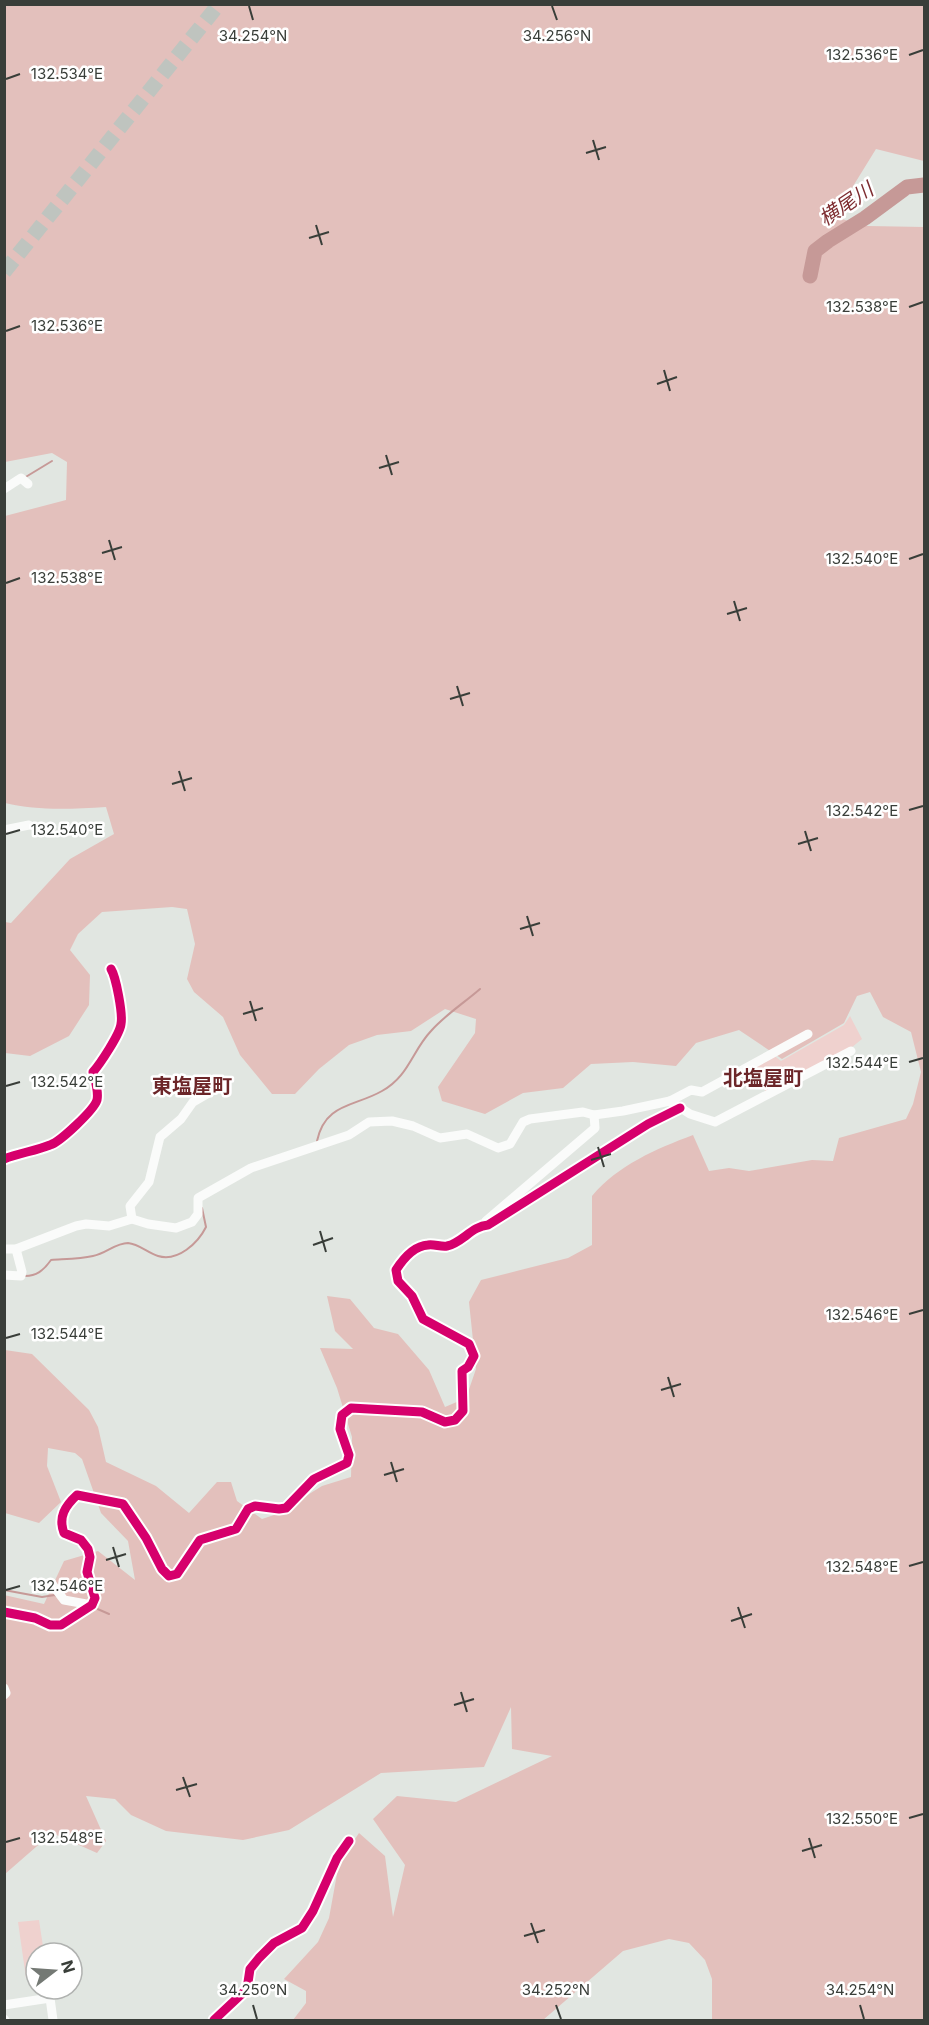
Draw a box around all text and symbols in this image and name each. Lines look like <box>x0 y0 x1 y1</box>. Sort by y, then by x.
text: 34.254°N <box>219 26 287 45</box>
text: 34.256°N <box>523 26 591 45</box>
text: 132.536°E <box>826 45 898 64</box>
text: 132.534°E <box>31 64 103 83</box>
water label: 横尾川 <box>814 176 879 231</box>
text: 132.538°E <box>826 297 898 316</box>
text: 132.536°E <box>31 316 103 335</box>
text: 132.540°E <box>826 549 898 568</box>
text: 132.538°E <box>31 568 103 587</box>
text: 132.542°E <box>826 801 898 820</box>
text: 132.540°E <box>31 820 103 839</box>
text: 132.544°E <box>826 1053 898 1072</box>
district label: 北塩屋町 <box>723 1066 803 1090</box>
text: 132.542°E <box>31 1072 103 1091</box>
district label: 東塩屋町 <box>152 1074 232 1098</box>
text: 132.546°E <box>826 1305 898 1324</box>
text: 132.544°E <box>31 1324 103 1343</box>
text: 132.548°E <box>826 1557 898 1576</box>
text: 132.546°E <box>31 1576 103 1595</box>
text: 132.550°E <box>826 1809 898 1828</box>
text: 132.548°E <box>31 1828 103 1847</box>
north arrow <box>24 1941 84 2001</box>
text: N <box>57 1958 80 1975</box>
text: 34.250°N <box>219 1980 287 1999</box>
text: 34.252°N <box>522 1980 590 1999</box>
text: 34.254°N <box>826 1980 894 1999</box>

